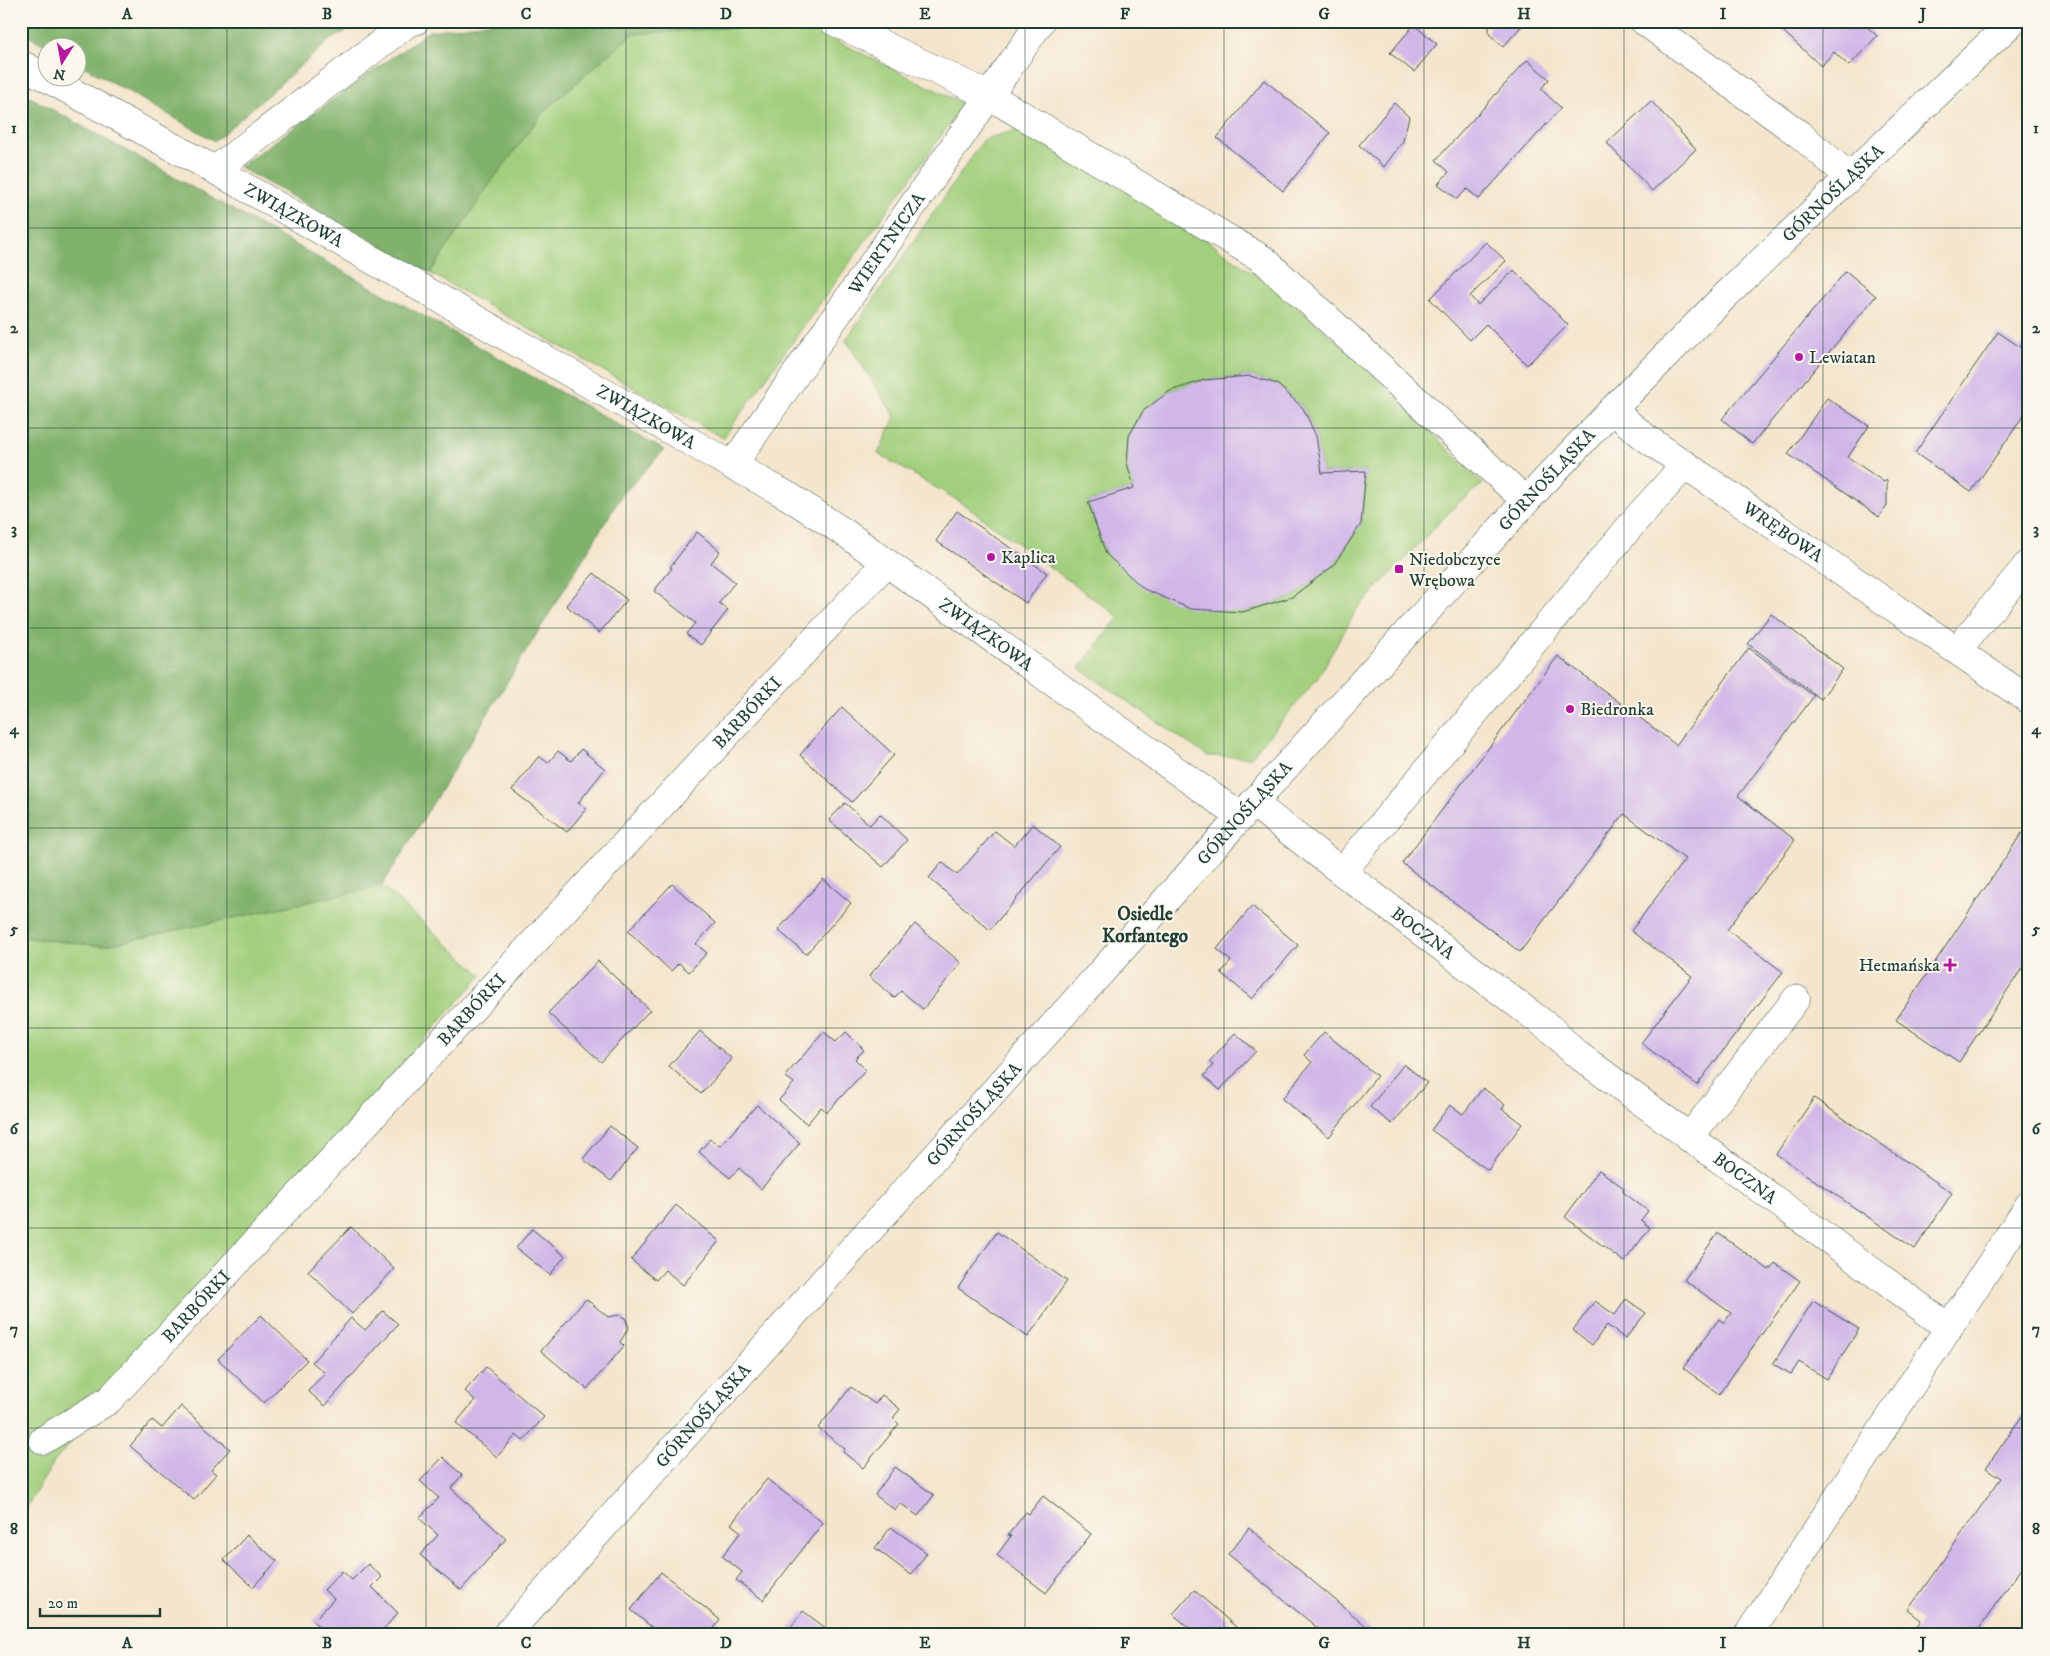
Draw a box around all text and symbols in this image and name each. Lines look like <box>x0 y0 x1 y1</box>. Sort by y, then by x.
text: A <box>121 4 133 24</box>
text: B <box>322 4 332 24</box>
text: C <box>521 4 531 24</box>
text: D <box>720 4 732 24</box>
text: E <box>919 4 931 24</box>
text: F <box>1120 4 1130 24</box>
text: G <box>1318 4 1330 24</box>
text: H <box>1517 4 1531 24</box>
text: I <box>1720 4 1727 24</box>
text: J <box>1918 4 1927 24</box>
north arrow <box>38 38 88 88</box>
text: N <box>52 64 67 84</box>
text: 1 <box>11 118 17 138</box>
text: 1 <box>2033 118 2039 138</box>
street label: GÓRNOŚLĄSKA <box>1778 140 1889 247</box>
street label: ZWIĄZKOWA <box>240 179 347 253</box>
street label: WIERTNICZA <box>844 188 931 300</box>
text: 2 <box>10 318 19 338</box>
text: 2 <box>2032 318 2041 338</box>
place label: Lewiatan <box>1809 347 1877 369</box>
marker: Lewiatan <box>1793 351 1805 363</box>
street label: ZWIĄZKOWA <box>592 380 700 455</box>
street label: GÓRNOŚLĄSKA <box>1494 424 1601 536</box>
street label: WRĘBOWA <box>1737 497 1827 568</box>
text: 3 <box>11 519 17 539</box>
text: 3 <box>2033 519 2039 539</box>
place label: Kaplica <box>1001 547 1056 569</box>
place label: Niedobczyce Wrębowa <box>1408 549 1501 592</box>
marker: Kaplica <box>985 551 997 563</box>
marker: Niedobczyce Wrębowa <box>1393 563 1405 575</box>
street label: ZWIĄZKOWA <box>934 594 1037 677</box>
street label: BARBÓRKI <box>709 673 787 754</box>
place label: Biedronka <box>1580 699 1654 721</box>
marker: Biedronka <box>1564 703 1576 715</box>
text: 4 <box>8 719 19 739</box>
text: 4 <box>2030 719 2041 739</box>
street label: GÓRNOŚLĄSKA <box>1193 757 1298 870</box>
district label: Osiedle Korfantego <box>1102 903 1188 948</box>
street label: BOCZNA <box>1386 903 1459 965</box>
text: 5 <box>9 919 18 939</box>
text: 5 <box>2031 919 2040 939</box>
place label: Hetmańska <box>1859 955 1940 977</box>
marker: Hetmańska <box>1944 959 1956 971</box>
street label: BARBÓRKI <box>433 969 511 1051</box>
street label: GÓRNOŚLĄSKA <box>922 1058 1027 1171</box>
text: 6 <box>10 1119 20 1139</box>
text: 6 <box>2032 1119 2042 1139</box>
street label: BOCZNA <box>1708 1148 1781 1210</box>
street label: BARBÓRKI <box>158 1266 236 1348</box>
text: 7 <box>10 1319 18 1339</box>
text: 7 <box>2032 1319 2040 1339</box>
street label: GÓRNOŚLĄSKA <box>651 1359 757 1473</box>
text: 8 <box>10 1519 18 1539</box>
text: 8 <box>2032 1519 2040 1539</box>
scale bar <box>40 1586 160 1618</box>
text: 20 m <box>48 1594 78 1613</box>
text: A <box>121 1633 133 1653</box>
text: B <box>322 1633 332 1653</box>
text: C <box>521 1633 531 1653</box>
text: D <box>720 1633 732 1653</box>
text: E <box>919 1633 931 1653</box>
text: F <box>1120 1633 1130 1653</box>
text: G <box>1318 1633 1330 1653</box>
text: H <box>1517 1633 1531 1653</box>
text: I <box>1720 1633 1727 1653</box>
text: J <box>1918 1633 1927 1653</box>

